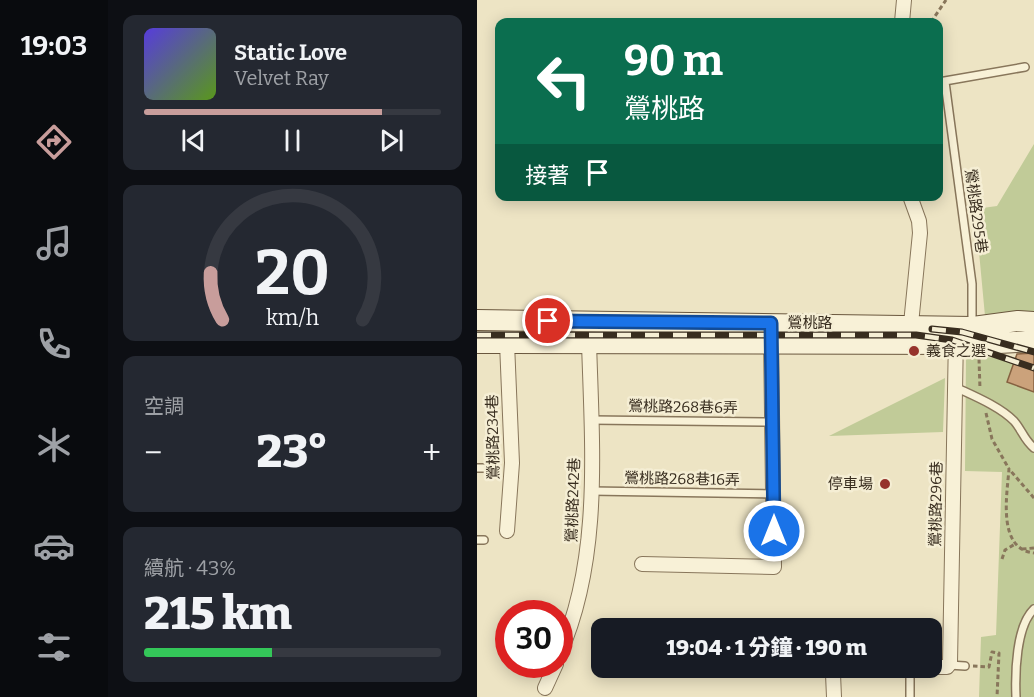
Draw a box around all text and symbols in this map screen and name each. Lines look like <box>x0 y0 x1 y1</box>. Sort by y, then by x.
text: 19:03 <box>21 30 87 62</box>
text: 90 m <box>624 36 723 86</box>
text: Static Love <box>234 39 347 66</box>
icon: left <box>525 42 603 120</box>
text: Velvet Ray <box>234 66 329 90</box>
text: 鶯桃路 <box>624 93 705 125</box>
icon: directions <box>33 121 75 163</box>
icon: previous <box>177 124 210 157</box>
icon: pause <box>276 124 309 157</box>
icon: next <box>375 124 408 157</box>
icon: arrive <box>581 156 614 189</box>
text: 接著 <box>525 162 569 189</box>
street label: 鶯桃路295巷 <box>961 168 991 254</box>
icon: music <box>33 222 75 264</box>
text: 20 <box>255 237 330 312</box>
pin <box>522 295 573 346</box>
icon: arrive <box>531 304 564 337</box>
text: km/h <box>266 306 319 332</box>
street label: 鶯桃路 <box>787 314 833 332</box>
icon: phone <box>33 323 75 365</box>
place label: 義食之選 <box>926 342 986 360</box>
marker: 義食之選 <box>907 344 921 358</box>
text: 空調 <box>144 394 184 418</box>
street label: 鶯桃路234巷 <box>483 394 503 480</box>
street label: 鶯桃路268巷6弄 <box>628 397 738 417</box>
icon: climate <box>33 424 75 466</box>
text: 23° <box>256 425 328 479</box>
text: − <box>144 433 162 473</box>
text: + <box>422 433 441 473</box>
street label: 鶯桃路242巷 <box>563 457 583 543</box>
street label: 鶯桃路296巷 <box>926 461 946 547</box>
street label: 鶯桃路268巷16弄 <box>624 469 740 489</box>
place label: 停車場 <box>828 475 873 493</box>
marker: 停車場 <box>878 477 892 491</box>
position arrow <box>742 499 806 563</box>
icon: car <box>33 525 75 567</box>
text: 續航 · 43% <box>144 556 236 580</box>
text: 215 km <box>144 587 292 641</box>
speed limit sign: 30 <box>495 600 573 678</box>
icon: filters <box>33 626 75 668</box>
text: 19:04 · 1 分鐘 · 190 m <box>666 634 867 661</box>

